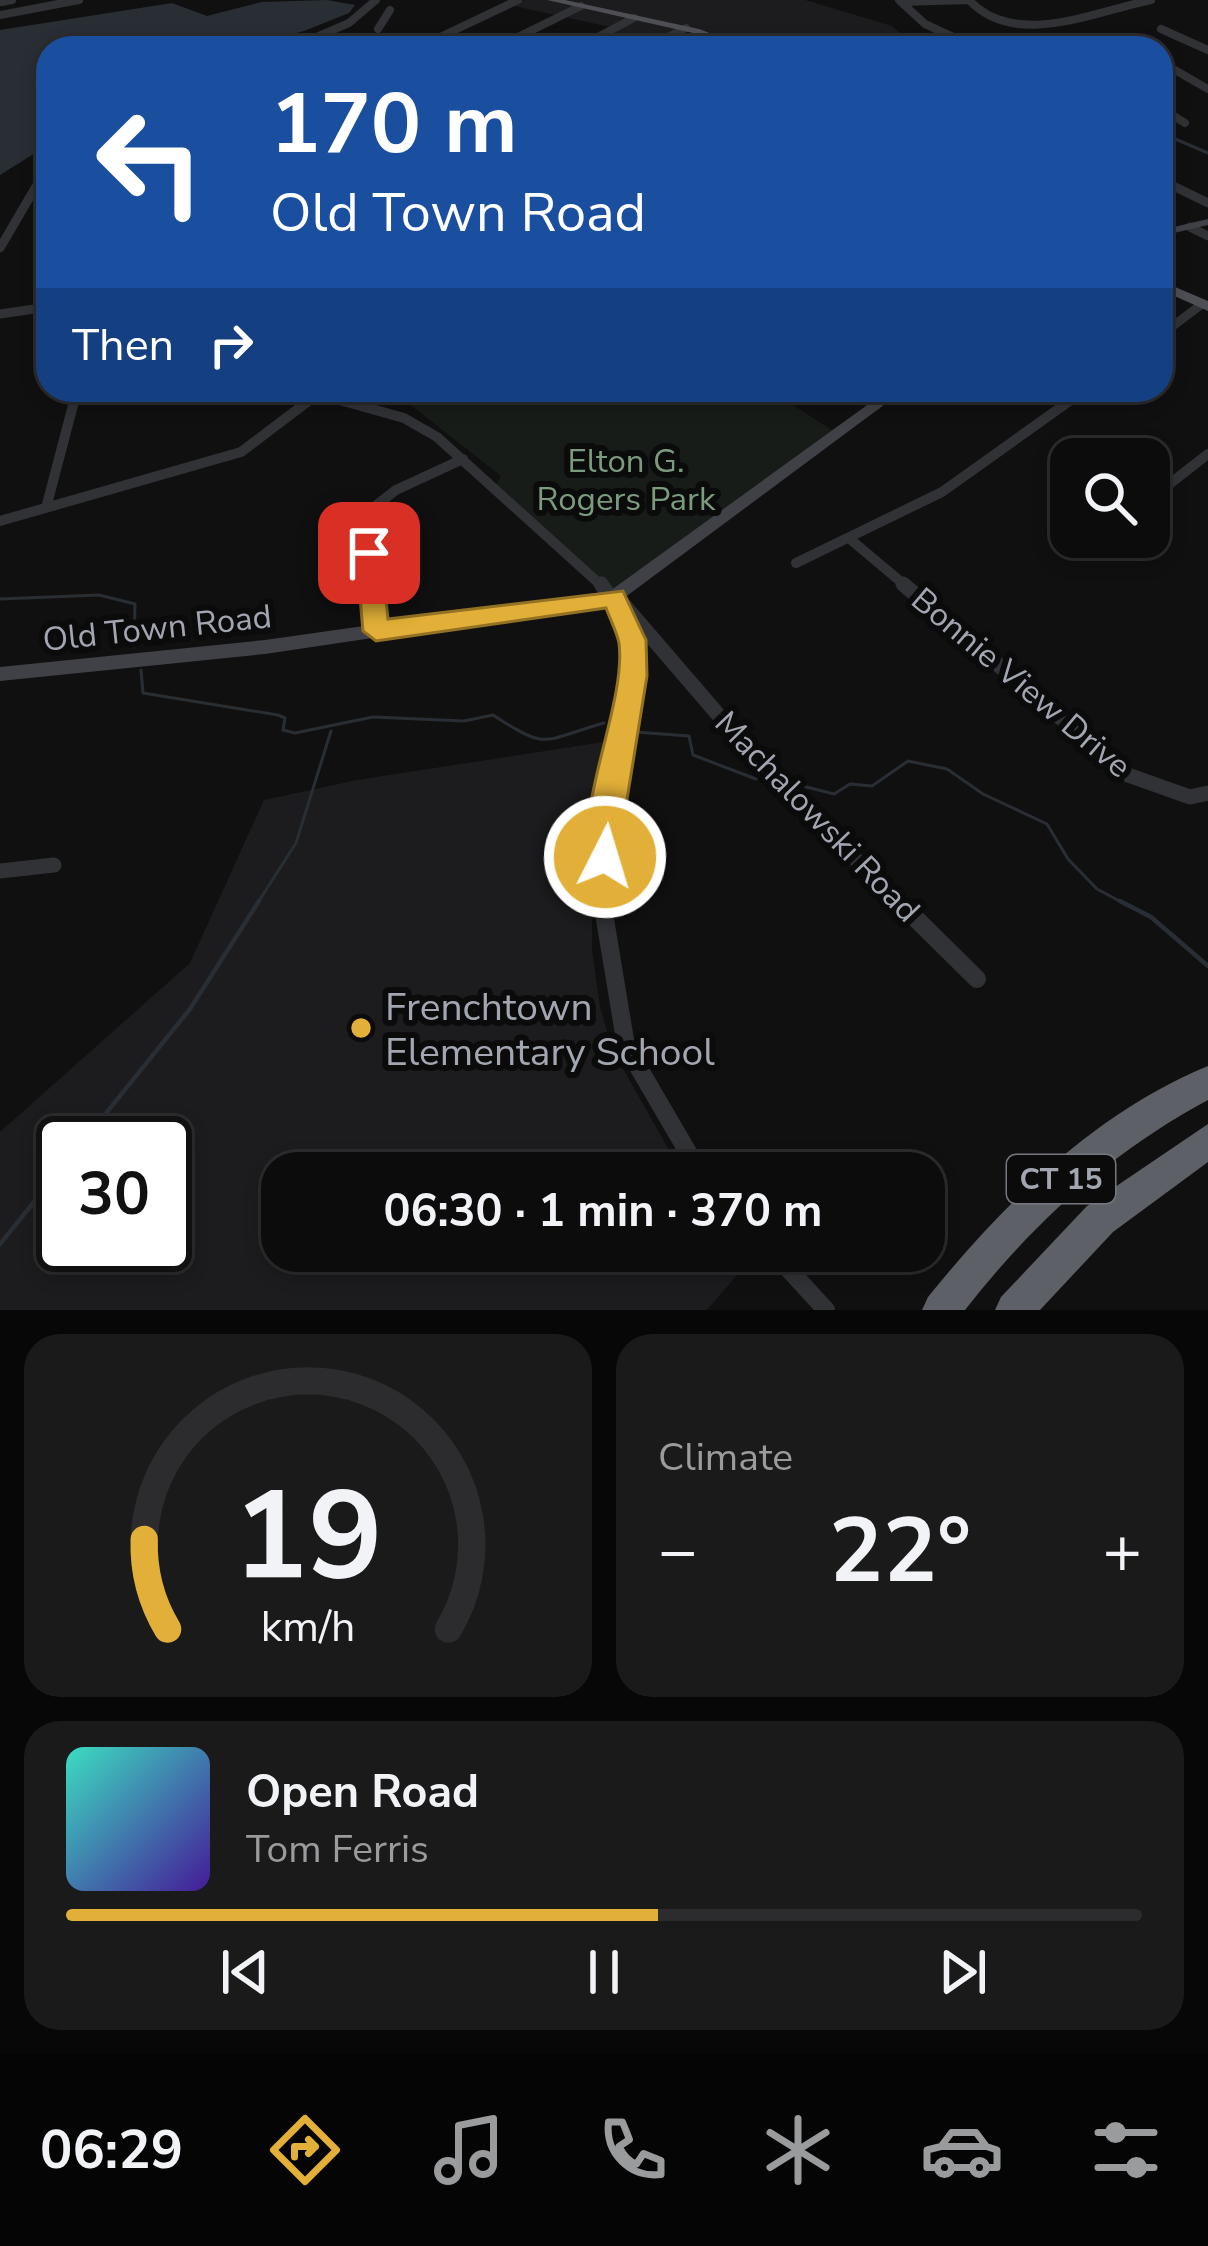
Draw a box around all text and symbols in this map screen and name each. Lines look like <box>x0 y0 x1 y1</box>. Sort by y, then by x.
text: 170 m <box>270 67 518 182</box>
icon: left <box>72 84 228 240</box>
text: Old Town Road <box>270 176 646 250</box>
icon: right <box>198 312 264 378</box>
text: Then <box>72 315 174 376</box>
map controls <box>1050 438 1170 558</box>
button: search <box>1050 438 1170 558</box>
park label: Elton G. Rogers Park <box>537 439 716 522</box>
pin <box>318 502 420 604</box>
icon: arrive <box>336 520 402 586</box>
street label: Bonnie View Drive <box>902 578 1140 788</box>
street label: Old Town Road <box>41 594 274 663</box>
street label: Machalowski Road <box>704 702 930 933</box>
position arrow <box>542 794 668 920</box>
place label: Frenchtown Elementary School <box>385 981 715 1079</box>
marker: Frenchtown Elementary School <box>348 1015 374 1041</box>
speed limit sign: 30 <box>36 1116 192 1272</box>
road number: CT 15 <box>1007 1155 1115 1203</box>
text: 06:30 · 1 min · 370 m <box>383 1181 823 1242</box>
text: Climate <box>658 1431 793 1484</box>
text: 19 <box>233 1452 383 1622</box>
text: 22° <box>829 1490 971 1613</box>
text: − <box>658 1506 698 1596</box>
text: + <box>1102 1506 1142 1596</box>
text: km/h <box>261 1597 355 1655</box>
text: Open Road <box>246 1762 479 1823</box>
text: Tom Ferris <box>246 1823 429 1876</box>
icon: previous <box>212 1939 278 2005</box>
icon: pause <box>571 1939 637 2005</box>
icon: next <box>930 1939 996 2005</box>
icon: directions <box>263 2108 347 2192</box>
icon: music <box>427 2108 511 2192</box>
icon: phone <box>591 2108 675 2192</box>
icon: climate <box>756 2108 840 2192</box>
icon: car <box>920 2108 1004 2192</box>
icon: filters <box>1084 2108 1168 2192</box>
text: 06:29 <box>40 2113 183 2187</box>

